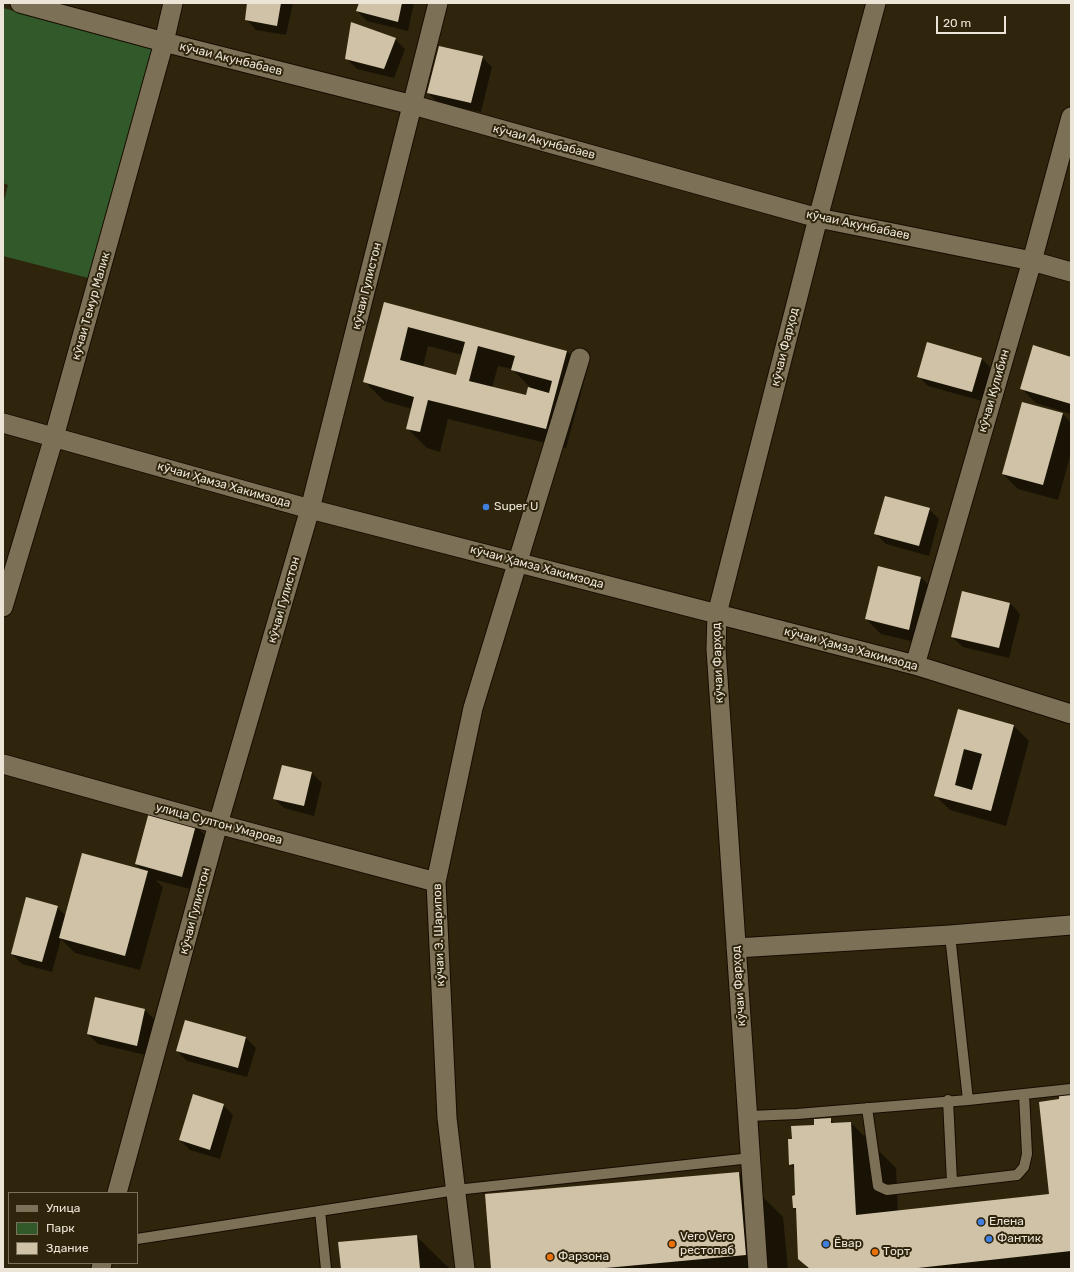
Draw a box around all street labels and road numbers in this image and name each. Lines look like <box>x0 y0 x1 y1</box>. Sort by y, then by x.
street label: кӯчаи Акунбабаев <box>178 39 284 79</box>
street label: кӯчаи Акунбабаев <box>491 121 597 163</box>
street label: кӯчаи Акунбабаев <box>805 207 911 243</box>
street label: кӯчаи Гулистон <box>349 241 385 331</box>
street label: кӯчаи Темур Малик <box>69 250 113 362</box>
street label: кӯчаи Фарҳод <box>768 306 802 388</box>
street label: кӯчаи Кулибин <box>975 348 1013 434</box>
street label: кӯчаи Ҳамза Хакимзода <box>156 459 292 511</box>
street label: кӯчаи Ҳамза Хакимзода <box>468 542 606 592</box>
street label: кӯчаи Гулистон <box>265 555 303 645</box>
street label: кӯчаи Фарҳод <box>709 622 727 704</box>
street label: кӯчаи Ҳамза Хакимзода <box>782 624 920 674</box>
street label: улица Султон Умарова <box>154 800 284 848</box>
street label: кӯчаи Гулистон <box>176 866 214 956</box>
street label: кӯчаи Э. Шарипов <box>430 883 448 987</box>
street label: кӯчаи Фарҳод <box>729 945 749 1027</box>

